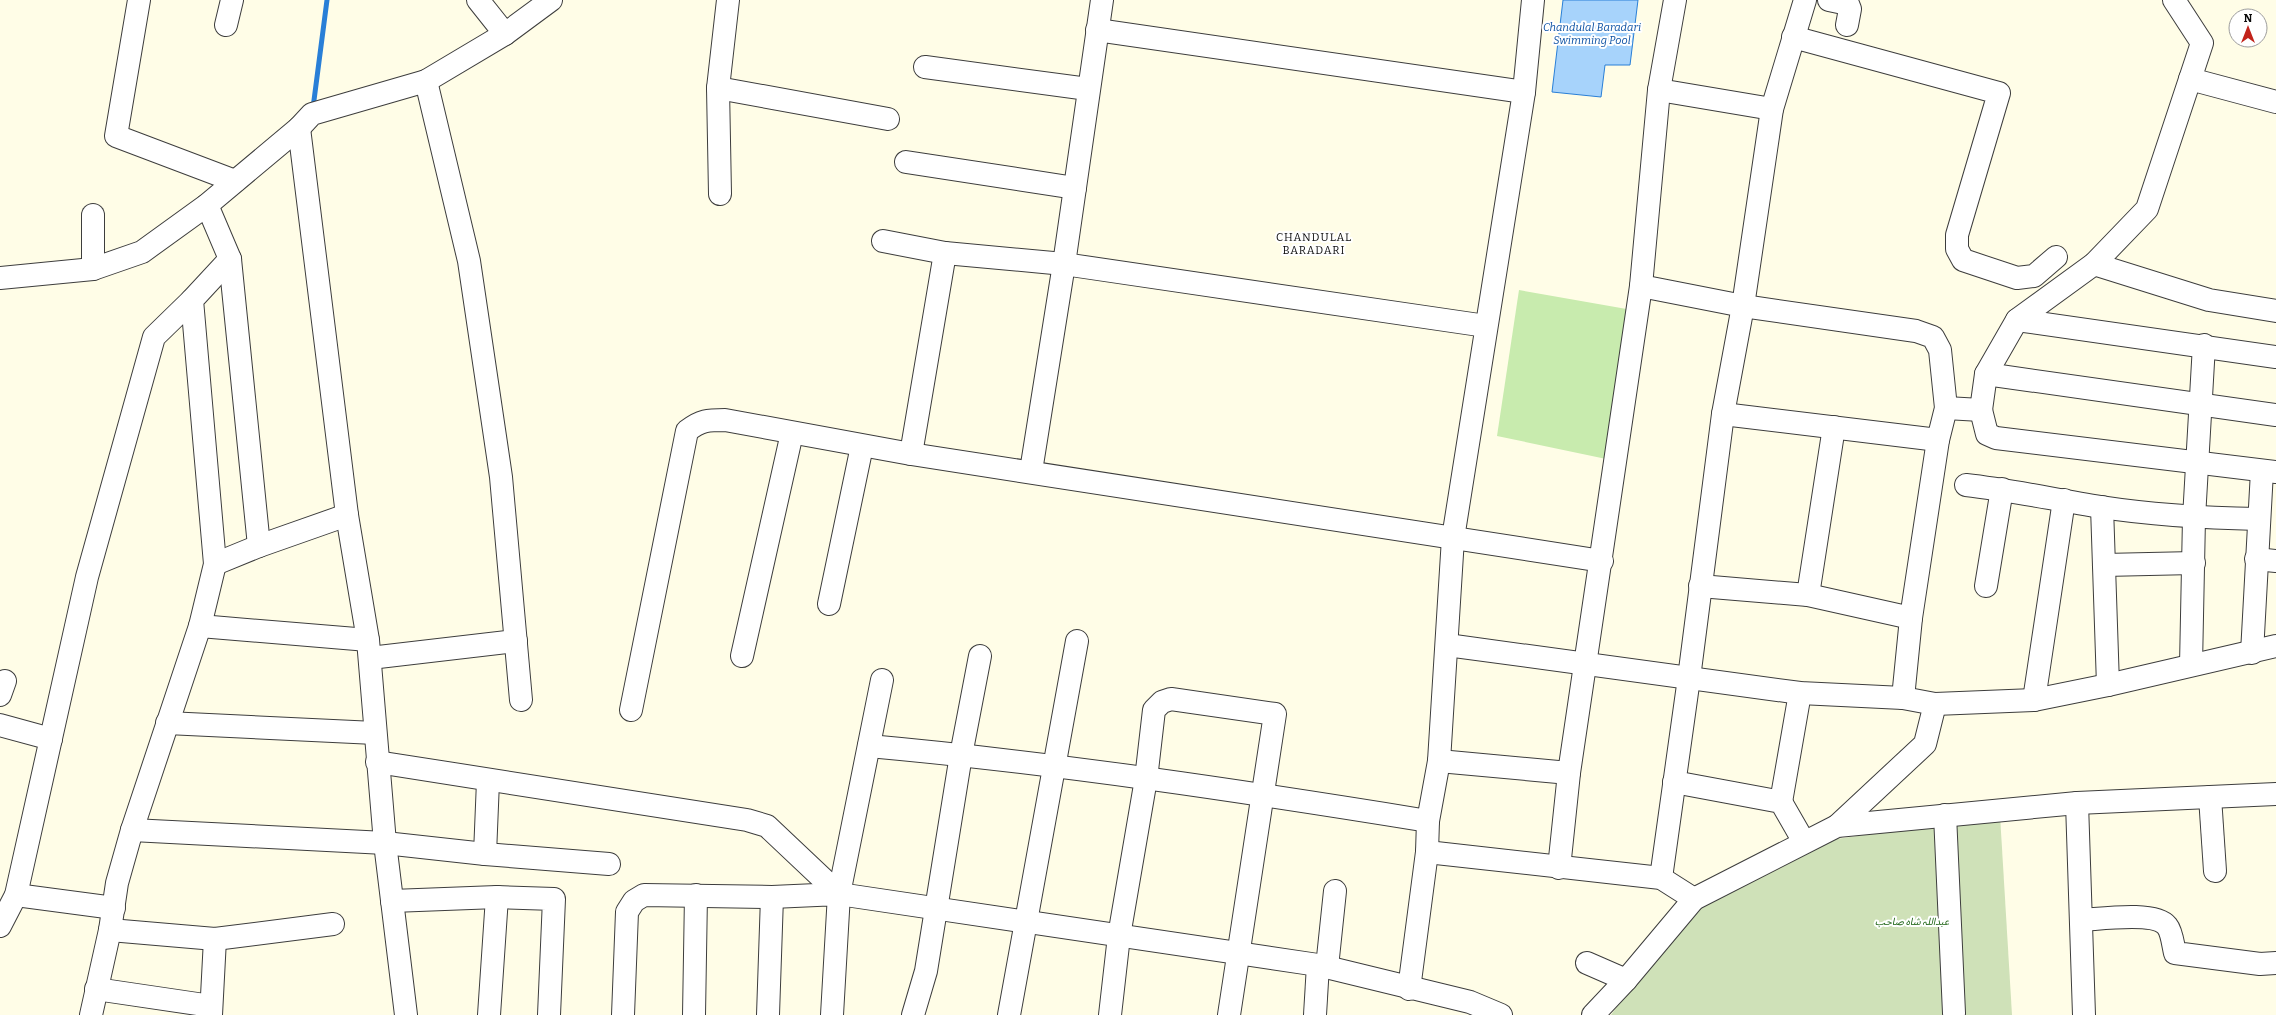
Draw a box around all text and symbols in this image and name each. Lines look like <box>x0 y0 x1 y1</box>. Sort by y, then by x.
north arrow <box>2228 8 2268 48</box>
text: N <box>2244 12 2253 25</box>
water label: Chandulal Baradari Swimming Pool <box>1543 21 1641 47</box>
district label: CHANDULAL BARADARI <box>1276 231 1352 257</box>
park label: عبداللہ شاہ صاحب <box>1875 916 1949 928</box>

